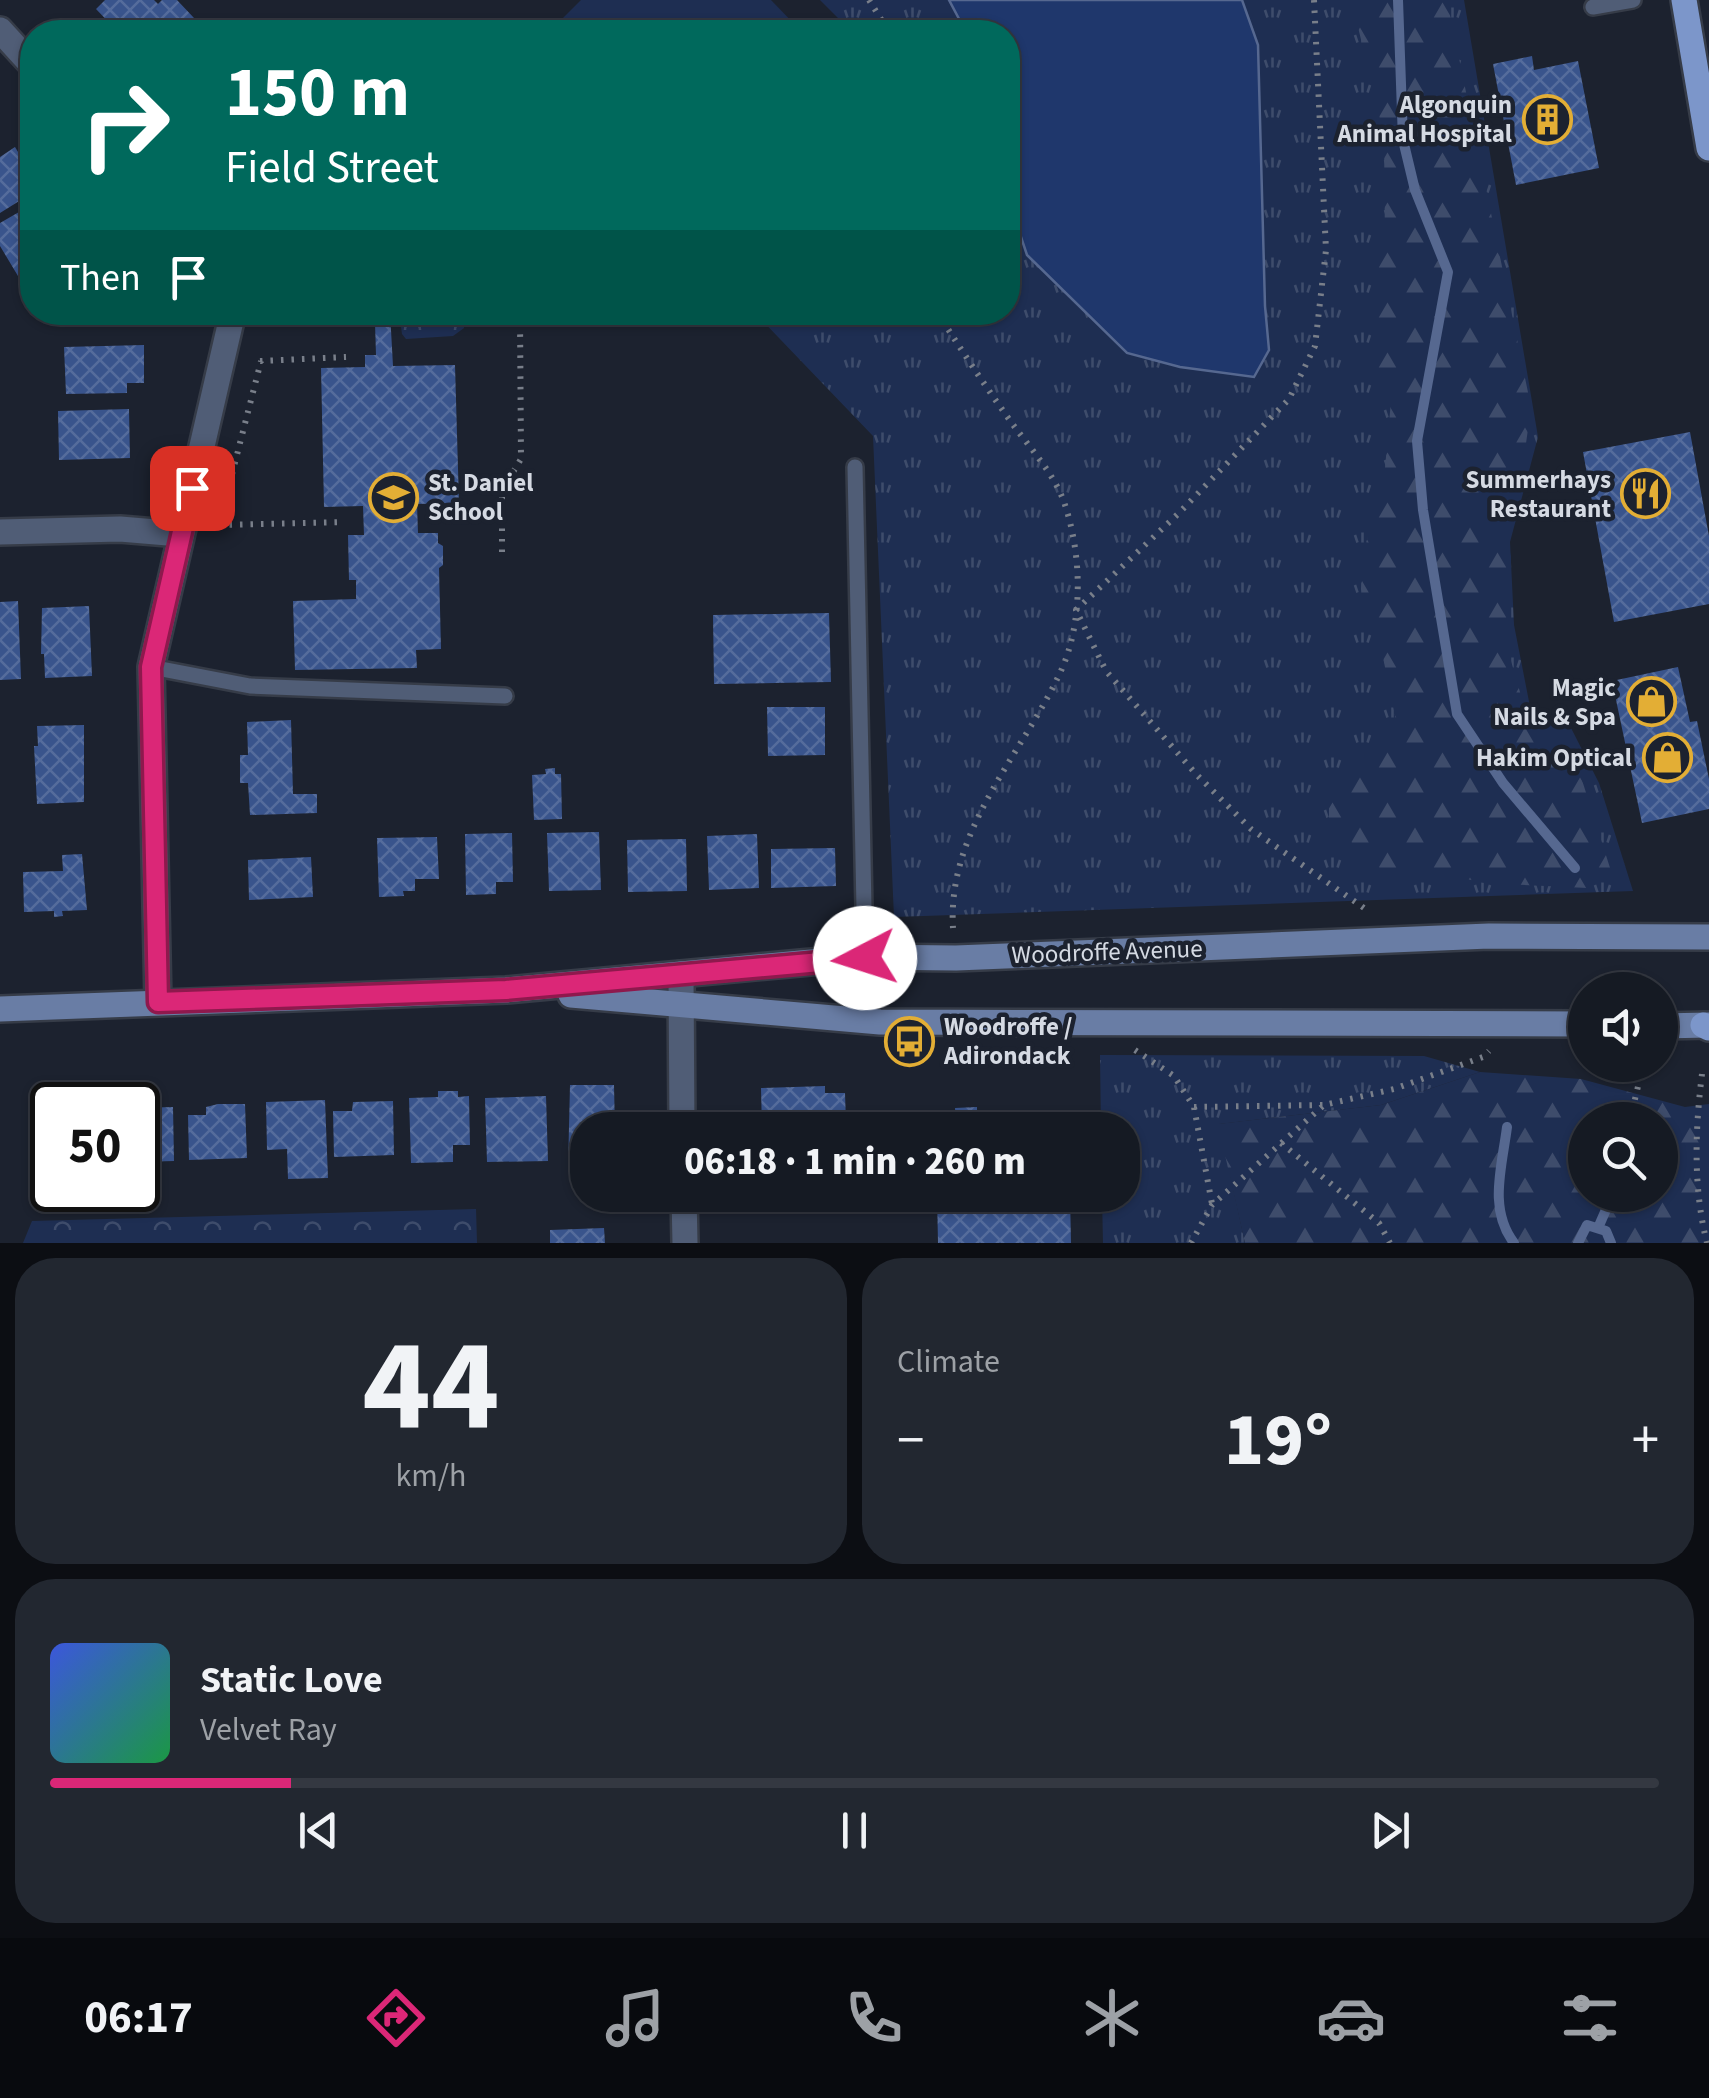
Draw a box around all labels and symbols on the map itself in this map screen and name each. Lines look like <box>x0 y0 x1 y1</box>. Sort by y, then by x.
place label: Algonquin Animal Hospital <box>1336 87 1512 152</box>
building icon: Algonquin Animal Hospital <box>1521 93 1573 145</box>
pin <box>150 446 235 531</box>
place label: Summerhays Restaurant <box>1466 462 1611 527</box>
place label: St. Daniel School <box>428 465 533 530</box>
restaurant icon: Summerhays Restaurant <box>1620 468 1672 520</box>
school or university icon: St. Daniel School <box>367 471 419 523</box>
place label: Magic Nails & Spa <box>1493 670 1616 735</box>
shop icon: Magic Nails & Spa <box>1625 676 1677 728</box>
shop icon: Hakim Optical <box>1641 732 1693 784</box>
place label: Hakim Optical <box>1476 740 1632 776</box>
position arrow <box>813 906 917 1010</box>
street label: Woodroffe Avenue <box>1011 931 1203 973</box>
place label: Woodroffe / Adirondack <box>943 1009 1072 1074</box>
bus stop icon: Woodroffe / Adirondack <box>883 1015 935 1067</box>
speed limit sign: 50 <box>30 1082 160 1212</box>

